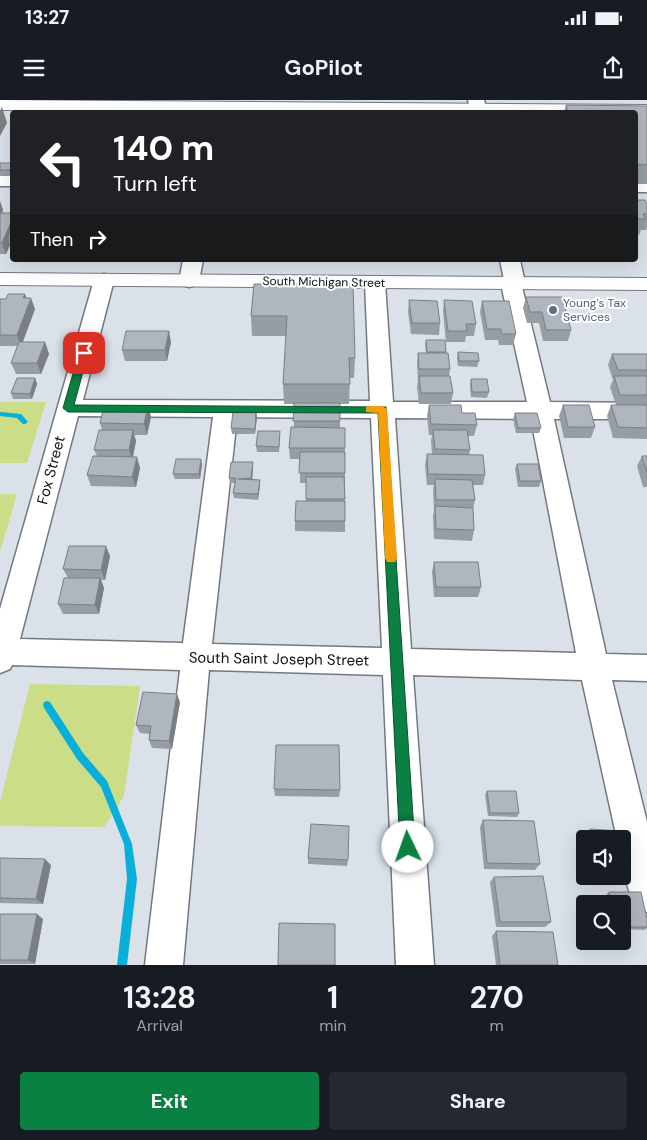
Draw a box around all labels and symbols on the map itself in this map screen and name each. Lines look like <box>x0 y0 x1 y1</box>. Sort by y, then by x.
street label: South Michigan Street <box>263 273 386 291</box>
place label: Young's Tax Services <box>563 295 626 325</box>
marker: Young's Tax Services <box>547 304 559 316</box>
pin <box>63 332 105 374</box>
street label: Fox Street <box>32 433 70 507</box>
street label: South Saint Joseph Street <box>189 647 370 671</box>
position arrow <box>381 820 433 872</box>

